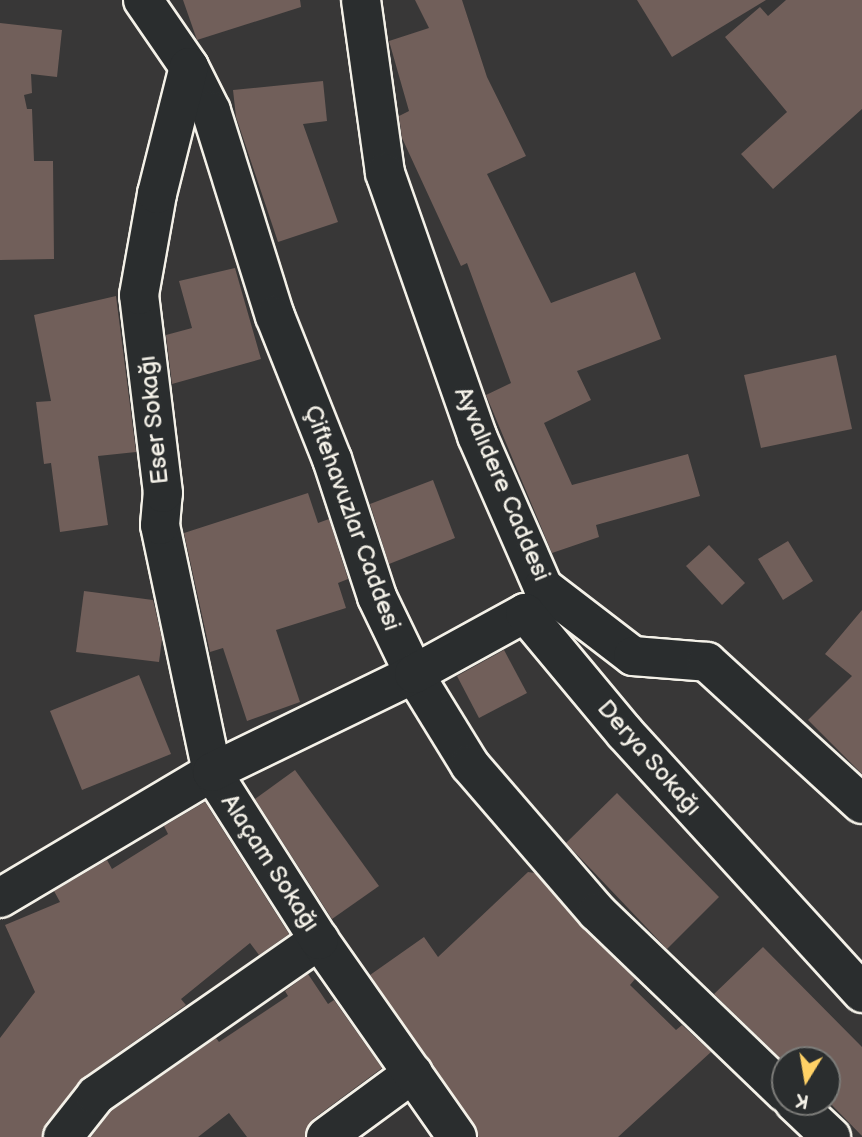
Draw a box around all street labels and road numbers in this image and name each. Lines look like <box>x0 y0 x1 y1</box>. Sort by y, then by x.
street label: Eser Sokağı <box>133 354 175 486</box>
street label: Ayvalıdere Caddesi <box>448 383 556 585</box>
street label: Çiftehavuzlar Caddesi <box>298 401 406 635</box>
street label: Derya Sokağı <box>591 694 707 822</box>
street label: Alaçam Sokağı <box>215 789 325 937</box>

